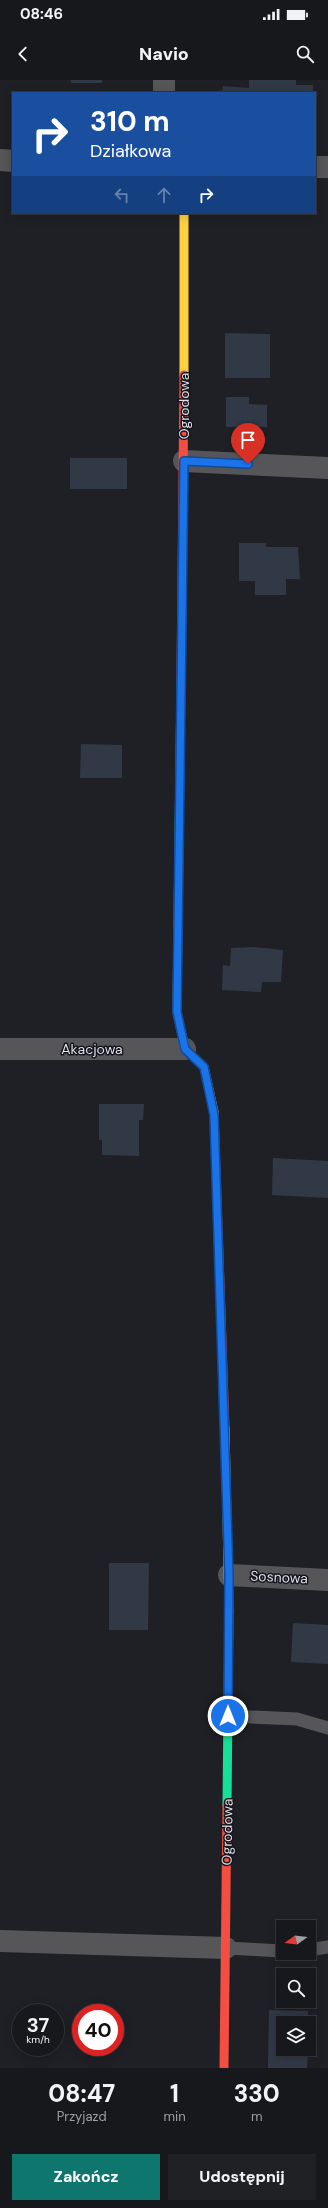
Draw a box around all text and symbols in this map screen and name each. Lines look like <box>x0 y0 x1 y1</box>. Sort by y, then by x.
text: 08:46 <box>20 4 63 24</box>
text: Navio <box>139 42 189 66</box>
icon: back <box>12 43 34 65</box>
icon: search <box>294 43 316 65</box>
text: 310 m <box>90 103 170 140</box>
icon: right <box>24 108 76 160</box>
text: Działkowa <box>90 139 171 163</box>
icon: left <box>111 184 133 206</box>
icon: ahead <box>153 184 175 206</box>
icon: right <box>195 184 217 206</box>
street label: Ogrodowa <box>175 373 193 439</box>
pin <box>231 423 265 464</box>
icon: arrive <box>237 429 259 451</box>
street label: Akacjowa <box>61 1040 123 1058</box>
street label: Sosnowa <box>250 1567 308 1587</box>
position arrow <box>207 1695 249 1737</box>
street label: Ogrodowa <box>217 1798 237 1866</box>
north arrow <box>276 1920 316 1960</box>
map controls <box>276 1920 316 2056</box>
button: search <box>276 1968 316 2008</box>
speed limit sign: 40 <box>72 2004 124 2056</box>
text: 37 <box>27 2012 49 2038</box>
button: layers <box>276 2016 316 2056</box>
text: km/h <box>26 2033 50 2046</box>
text: 08:47 <box>48 2078 115 2109</box>
text: 1 <box>170 2078 179 2109</box>
text: 330 <box>234 2078 280 2109</box>
text: Przyjazd <box>57 2108 107 2125</box>
text: min <box>163 2108 186 2125</box>
text: m <box>251 2108 263 2125</box>
button: Zakończ <box>12 2154 160 2200</box>
button: Udostępnij <box>168 2154 316 2200</box>

